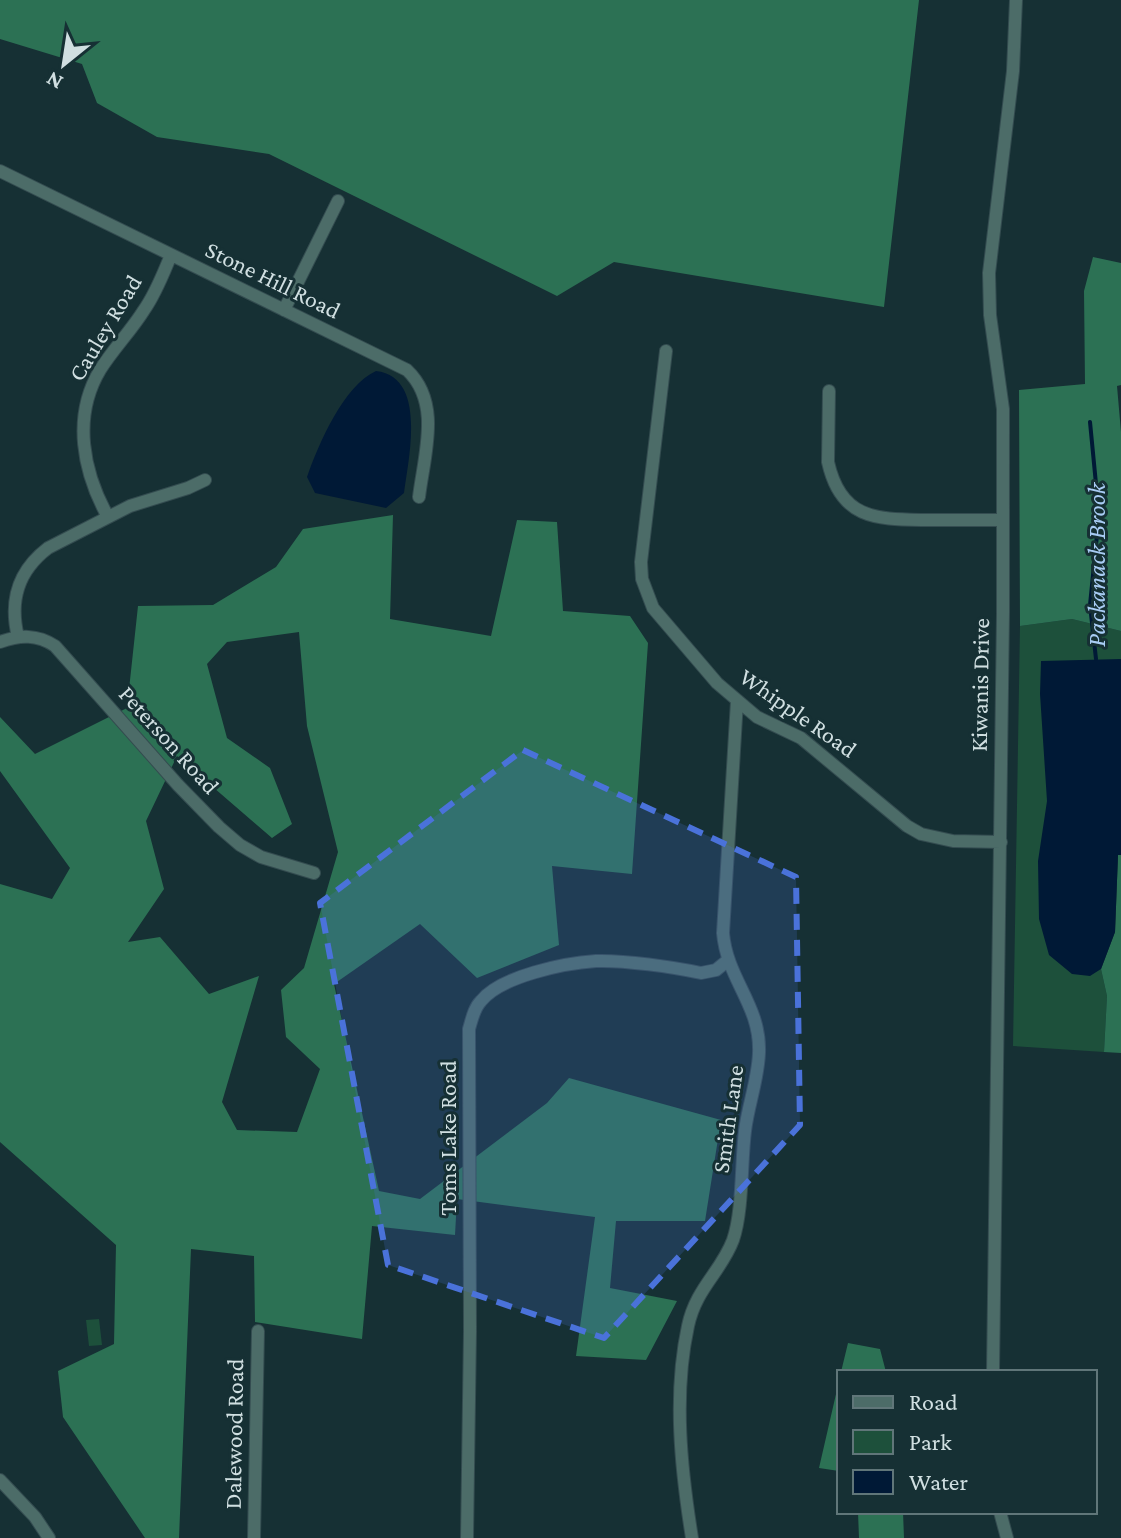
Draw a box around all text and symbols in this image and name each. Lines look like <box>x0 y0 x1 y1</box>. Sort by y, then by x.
north arrow <box>24 24 104 104</box>
text: N <box>42 66 67 95</box>
street label: Stone Hill Road <box>201 235 345 324</box>
street label: Cauley Road <box>62 270 147 386</box>
water label: Packanack Brook <box>1082 481 1111 647</box>
street label: Kiwanis Drive <box>965 618 994 752</box>
street label: Whipple Road <box>735 662 862 763</box>
street label: Peterson Road <box>114 680 225 800</box>
street label: Toms Lake Road <box>434 1060 461 1216</box>
street label: Smith Lane <box>707 1063 748 1175</box>
street label: Dalewood Road <box>219 1358 248 1510</box>
legend <box>837 1370 1097 1514</box>
text: Road <box>909 1388 958 1415</box>
text: Park <box>909 1428 952 1455</box>
text: Water <box>909 1468 968 1495</box>

